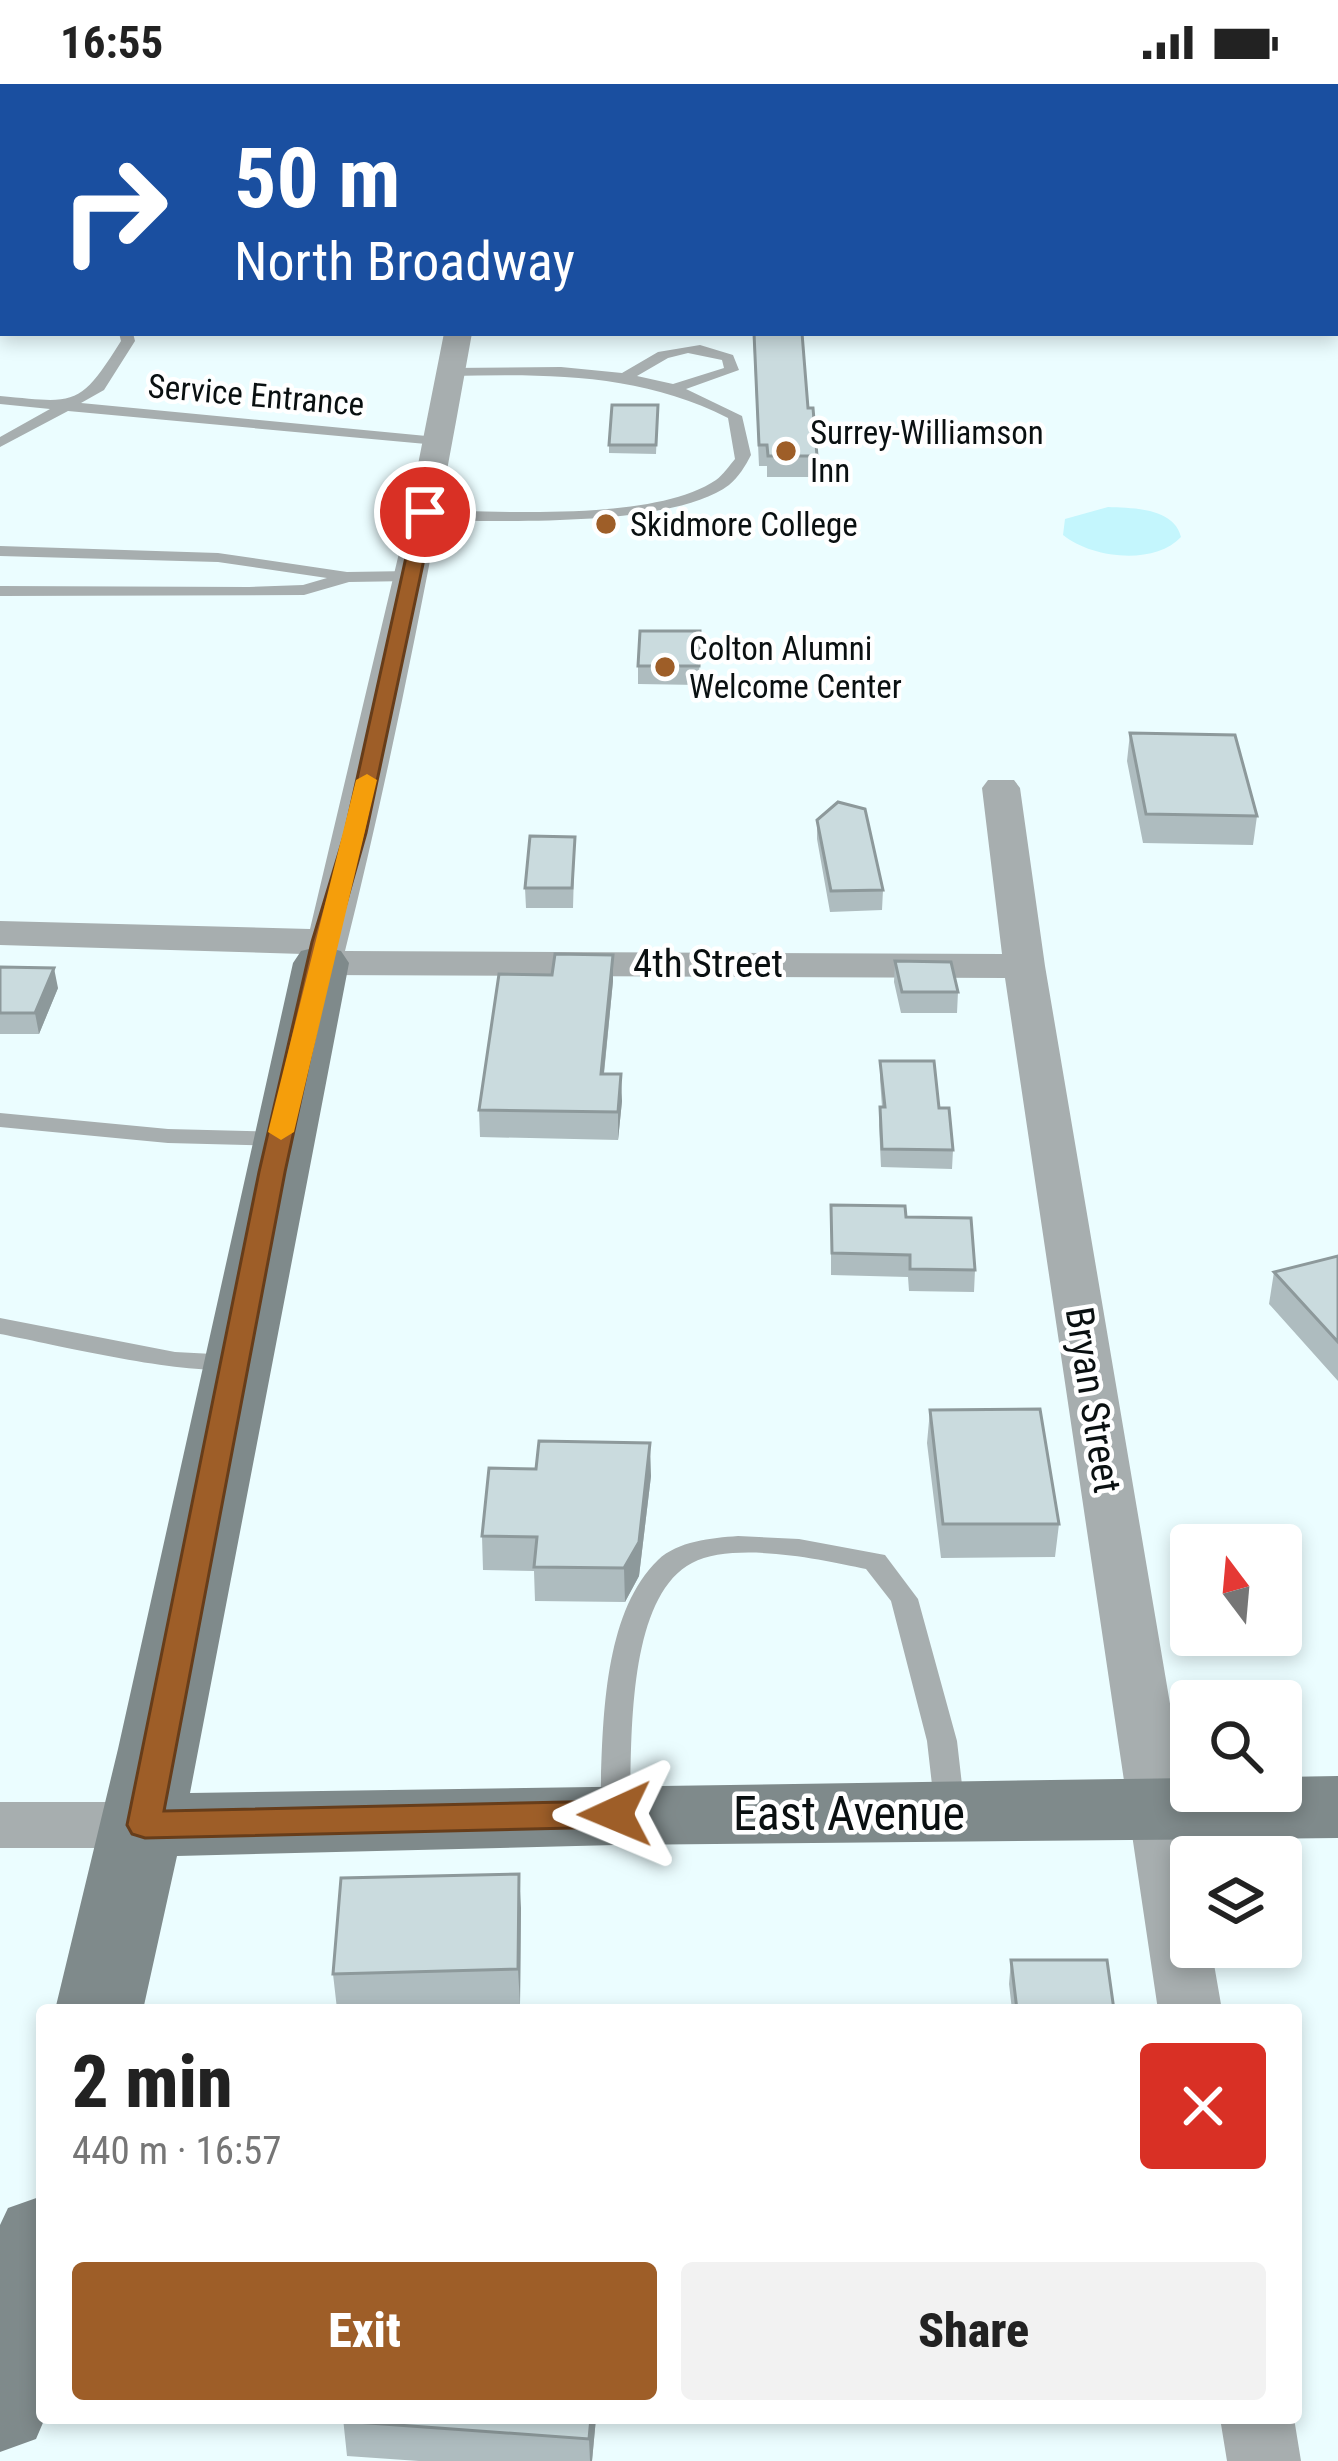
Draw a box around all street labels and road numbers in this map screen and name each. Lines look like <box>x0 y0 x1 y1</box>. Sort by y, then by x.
street label: Service Entrance <box>146 366 366 424</box>
street label: 4th Street <box>633 941 783 987</box>
street label: Bryan Street <box>1056 1304 1130 1496</box>
street label: East Avenue <box>733 1785 965 1842</box>

